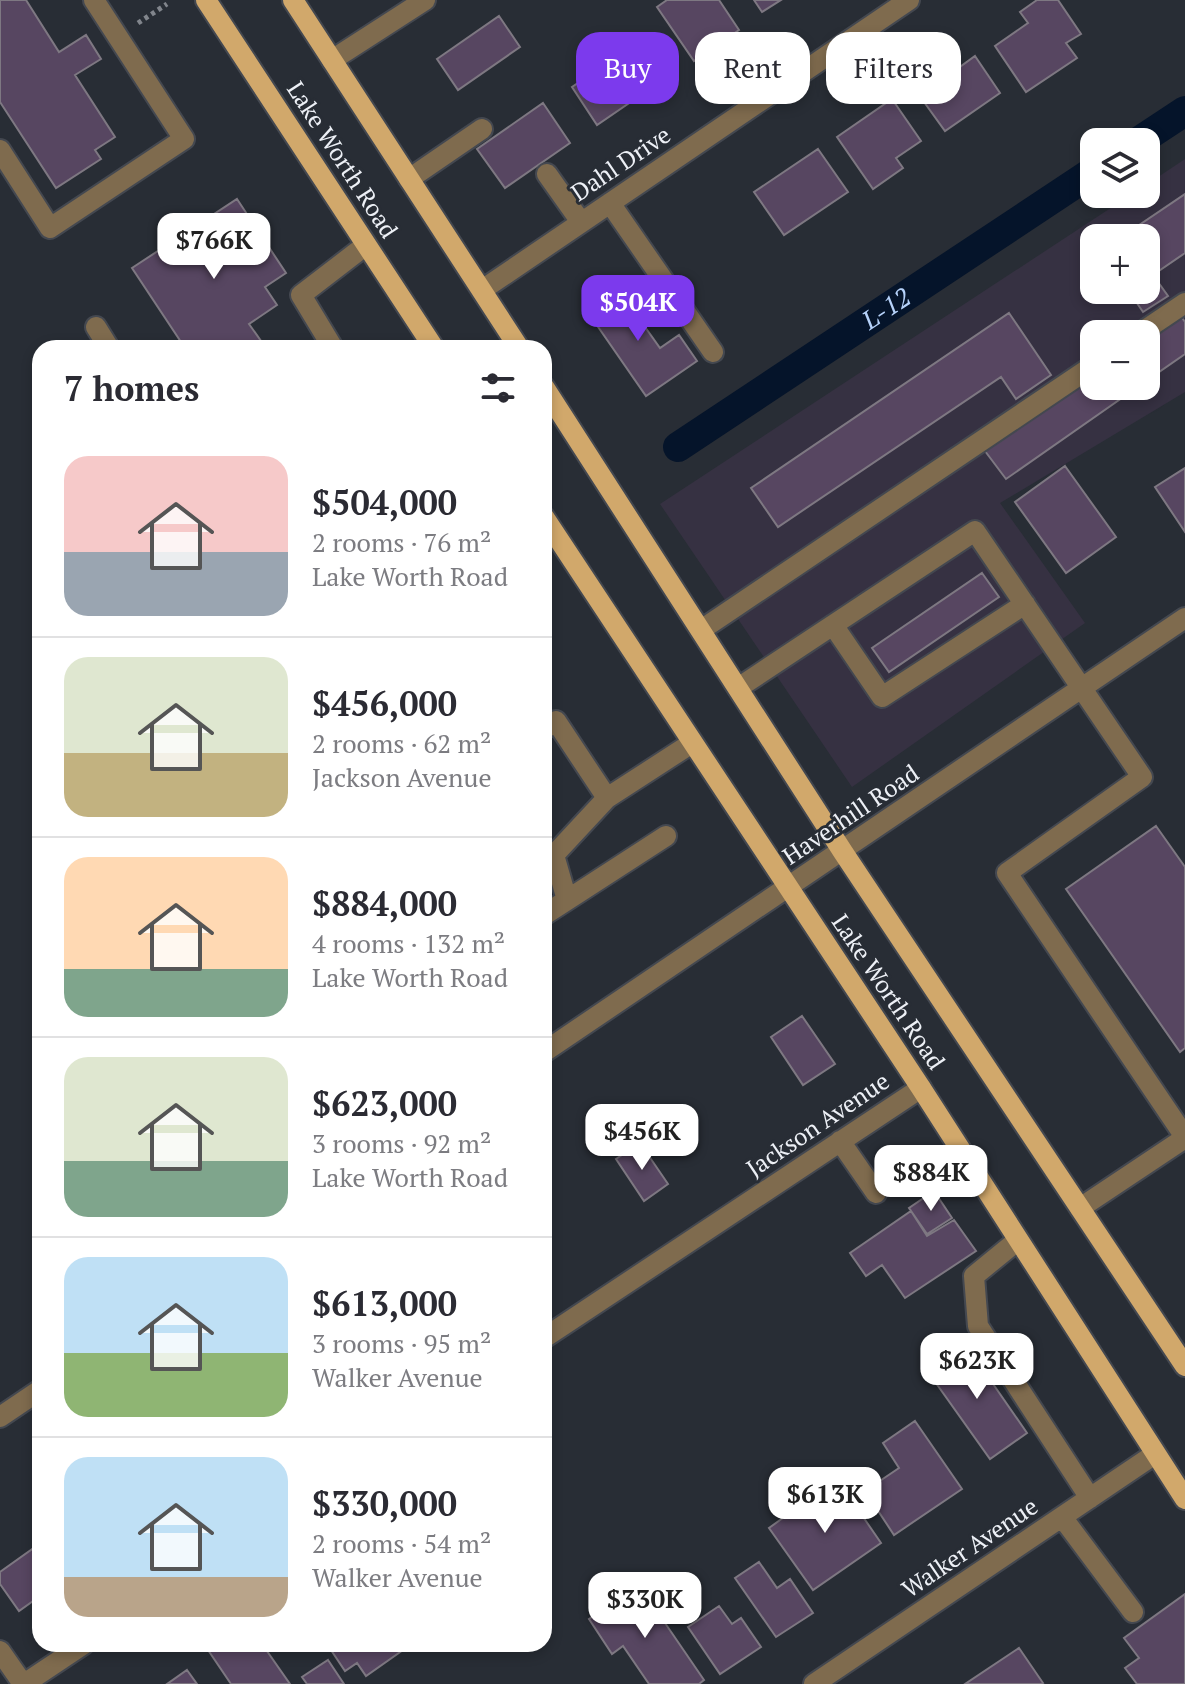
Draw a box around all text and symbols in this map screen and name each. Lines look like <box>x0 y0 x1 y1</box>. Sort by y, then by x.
chip: Buy <box>576 32 679 104</box>
chip: Rent <box>695 32 810 104</box>
chip: Filters <box>826 32 961 104</box>
street label: Lake Worth Road <box>280 75 406 244</box>
street label: Dahl Drive <box>564 118 676 208</box>
map controls <box>1080 128 1160 400</box>
button: layers <box>1080 128 1160 208</box>
pin: $766K <box>158 213 270 281</box>
text: $766K <box>175 222 253 256</box>
button: + <box>1080 224 1160 304</box>
pin: $504K <box>582 275 694 343</box>
water label: L-12 <box>854 279 917 337</box>
text: $504K <box>599 284 677 318</box>
button: − <box>1080 320 1160 400</box>
text: 7 homes <box>64 366 199 411</box>
icon: filters <box>476 366 520 410</box>
text: $504,000 <box>312 480 457 525</box>
icon: home <box>128 488 224 584</box>
text: 2 rooms · 76 m² <box>312 525 491 559</box>
text: Lake Worth Road <box>312 559 508 593</box>
text: $456,000 <box>312 681 457 726</box>
icon: home <box>128 689 224 785</box>
text: 2 rooms · 62 m² <box>312 726 491 760</box>
street label: Haverhill Road <box>776 757 925 872</box>
text: Jackson Avenue <box>312 760 492 794</box>
text: $884,000 <box>312 881 457 926</box>
icon: home <box>128 889 224 985</box>
street label: Lake Worth Road <box>825 907 953 1075</box>
text: 4 rooms · 132 m² <box>312 926 505 960</box>
text: Lake Worth Road <box>312 960 508 994</box>
street label: Jackson Avenue <box>740 1065 895 1184</box>
text: $623,000 <box>312 1081 457 1126</box>
icon: home <box>128 1089 224 1185</box>
pin: $456K <box>586 1104 698 1172</box>
text: $456K <box>603 1113 681 1147</box>
text: 3 rooms · 92 m² <box>312 1126 491 1160</box>
pin: $884K <box>875 1145 987 1213</box>
text: $884K <box>892 1154 970 1188</box>
text: Lake Worth Road <box>312 1160 508 1194</box>
text: $613,000 <box>312 1281 457 1326</box>
icon: home <box>128 1289 224 1385</box>
text: 3 rooms · 95 m² <box>312 1326 491 1360</box>
pin: $623K <box>921 1333 1033 1401</box>
text: $623K <box>938 1342 1016 1376</box>
text: Walker Avenue <box>312 1360 483 1394</box>
pin: $613K <box>769 1467 881 1535</box>
text: $613K <box>786 1476 864 1510</box>
text: $330,000 <box>312 1481 457 1526</box>
icon: home <box>128 1489 224 1585</box>
street label: Walker Avenue <box>895 1490 1044 1604</box>
text: 2 rooms · 54 m² <box>312 1526 491 1560</box>
text: Walker Avenue <box>312 1560 483 1594</box>
pin: $330K <box>589 1572 701 1640</box>
text: $330K <box>606 1581 684 1615</box>

